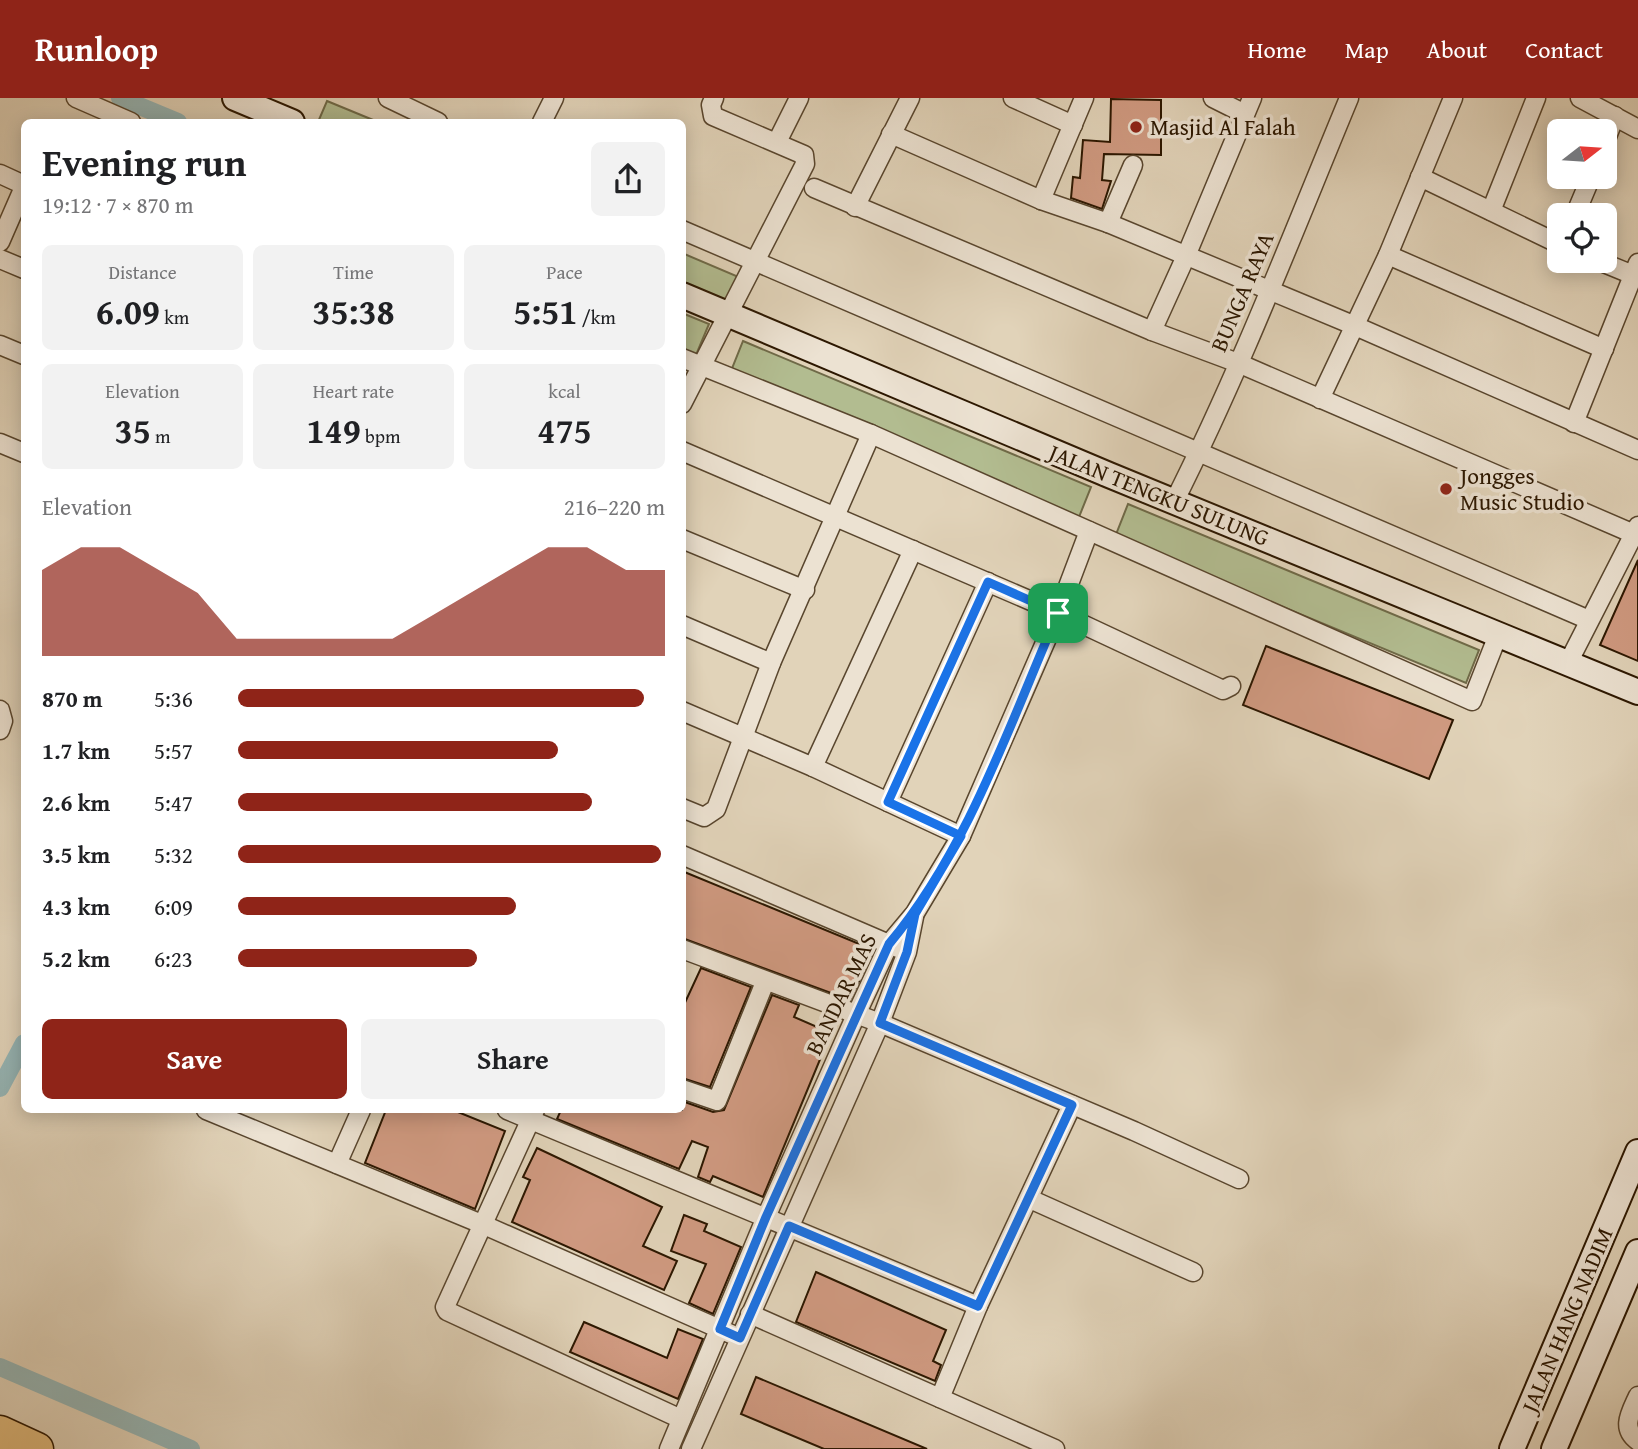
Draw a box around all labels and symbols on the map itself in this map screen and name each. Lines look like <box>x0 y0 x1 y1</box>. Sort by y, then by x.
place label: Masjid Al Falah <box>1150 110 1296 143</box>
marker: Masjid Al Falah <box>1128 119 1144 135</box>
north arrow <box>1547 119 1617 189</box>
street label: BUNGA RAYA <box>1202 227 1282 357</box>
street label: JALAN TENGKU SULUNG <box>1041 434 1275 554</box>
place label: Jongges Music Studio <box>1457 459 1584 518</box>
marker: Jongges Music Studio <box>1438 481 1454 497</box>
pin <box>1028 583 1088 643</box>
street label: BANDAR MAS <box>797 927 884 1060</box>
street label: JALAN HANG NADIM <box>1511 1222 1620 1420</box>

